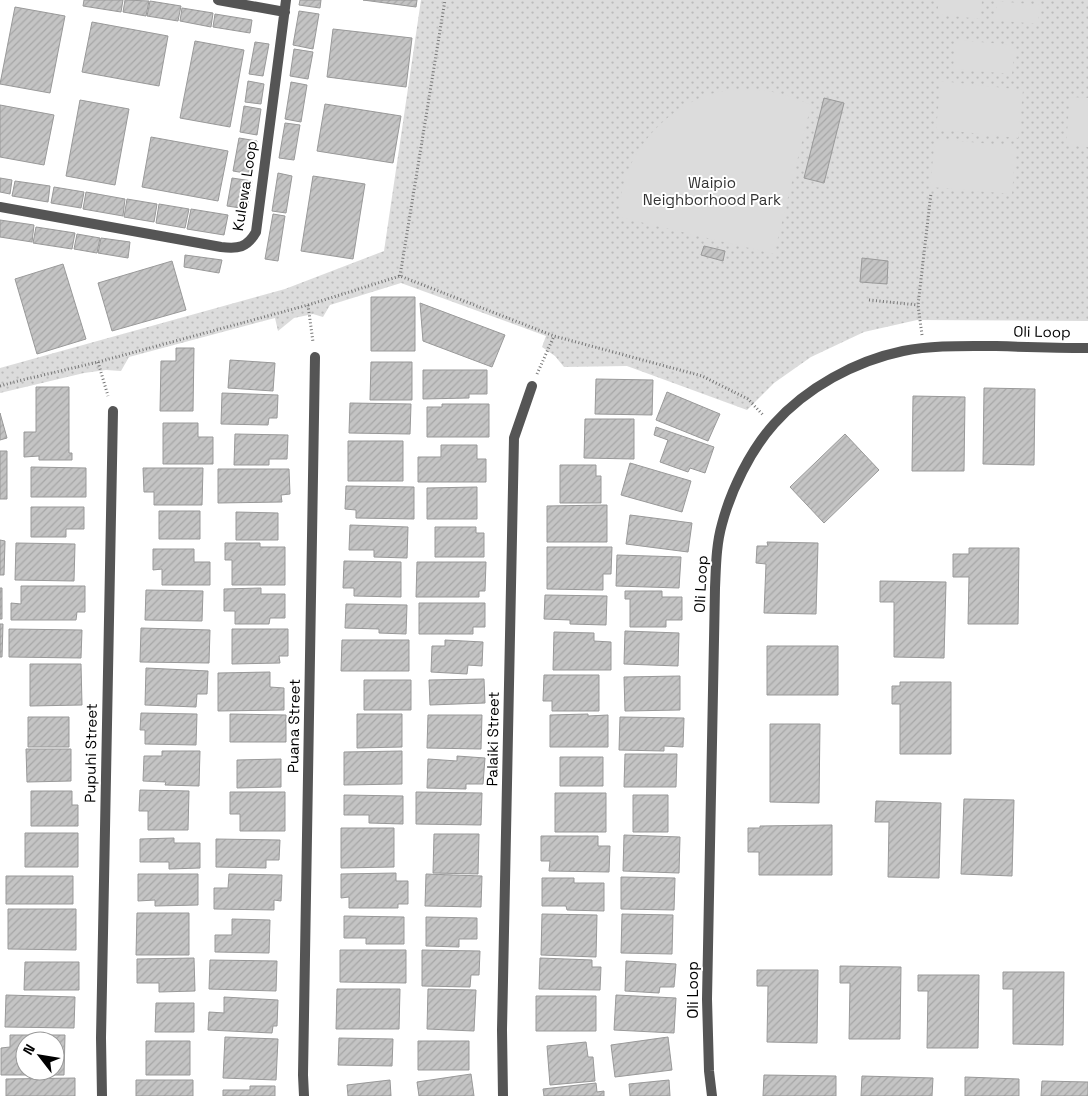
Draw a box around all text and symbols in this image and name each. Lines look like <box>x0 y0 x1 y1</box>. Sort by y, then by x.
street label: Kulewa Loop <box>228 139 261 232</box>
park label: Waipio Neighborhood Park <box>643 173 781 209</box>
street label: Oli Loop <box>1013 321 1071 342</box>
street label: Oli Loop <box>690 555 711 613</box>
street label: Puana Street <box>283 679 304 773</box>
street label: Palaiki Street <box>482 691 503 787</box>
street label: Pupuhi Street <box>80 703 101 803</box>
street label: Oli Loop <box>683 961 702 1019</box>
north arrow <box>15 1031 65 1081</box>
text: N <box>19 1041 39 1058</box>

